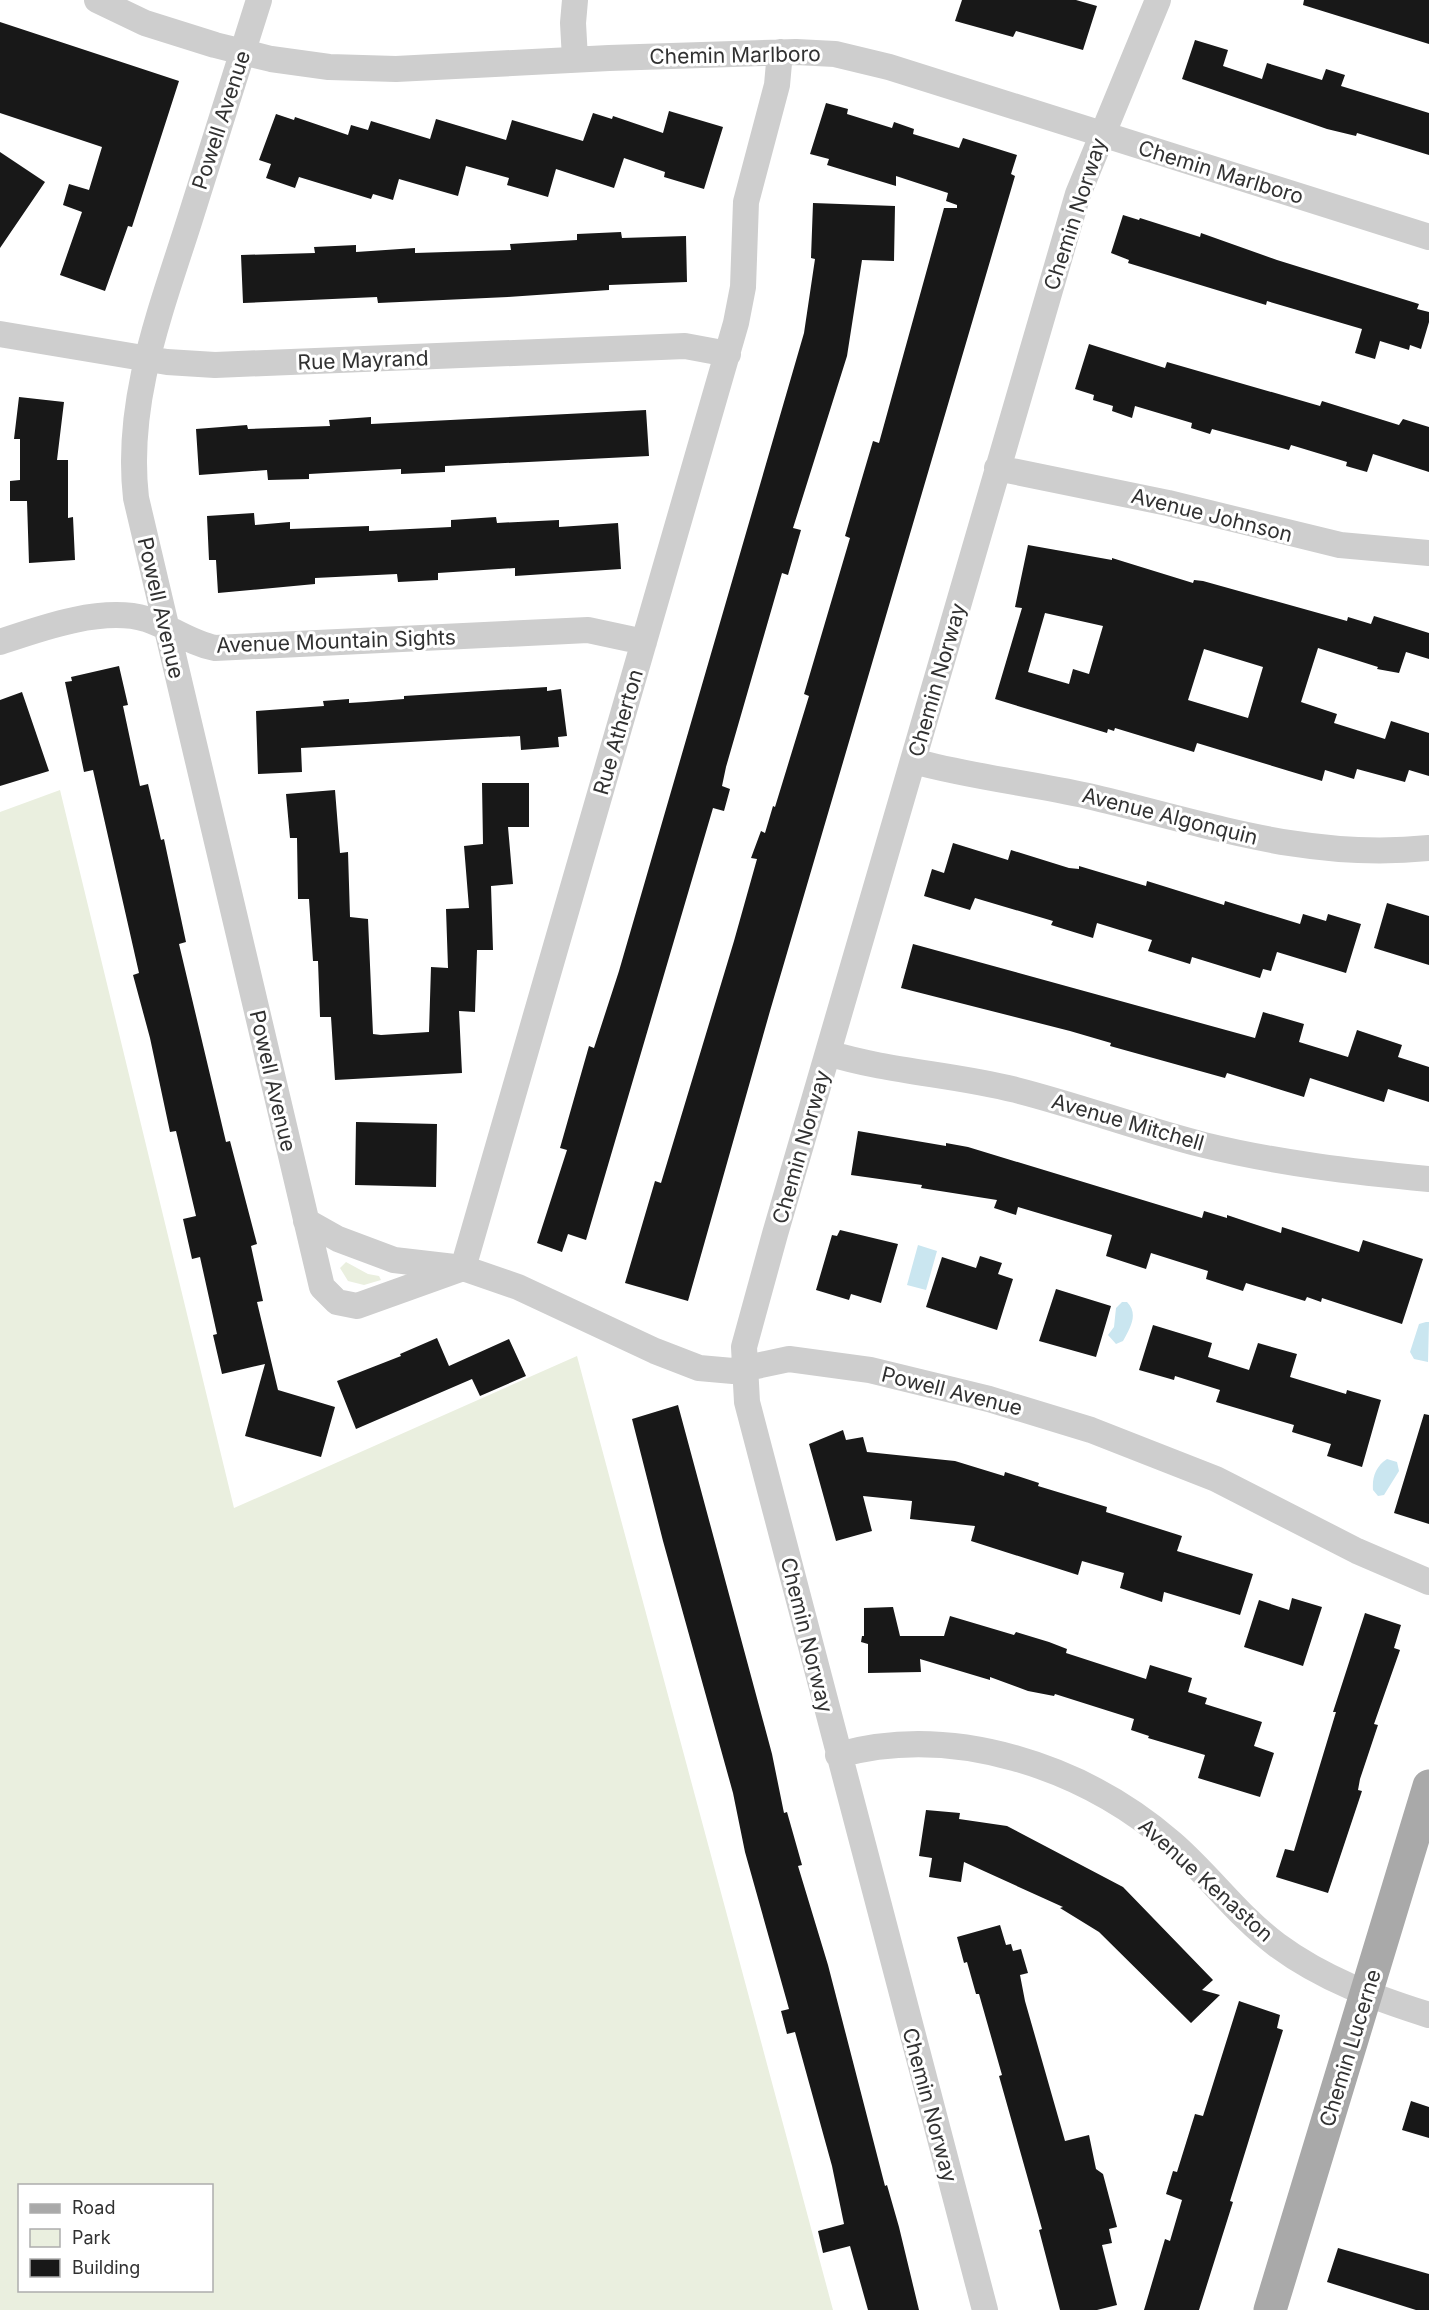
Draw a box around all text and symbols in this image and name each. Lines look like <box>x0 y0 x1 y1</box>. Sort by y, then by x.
street label: Chemin Marlboro <box>649 41 821 69</box>
street label: Powell Avenue <box>187 47 255 193</box>
street label: Chemin Norway <box>1039 134 1111 293</box>
street label: Chemin Marlboro <box>1135 135 1307 209</box>
street label: Rue Mayrand <box>297 345 429 375</box>
street label: Avenue Johnson <box>1129 483 1295 547</box>
street label: Powell Avenue <box>133 535 189 681</box>
street label: Chemin Norway <box>903 600 971 760</box>
street label: Avenue Mountain Sights <box>216 624 456 658</box>
street label: Rue Atherton <box>588 666 648 798</box>
street label: Avenue Algonquin <box>1080 782 1260 850</box>
street label: Powell Avenue <box>245 1008 301 1154</box>
street label: Chemin Norway <box>767 1067 835 1227</box>
street label: Avenue Mitchell <box>1049 1088 1207 1156</box>
street label: Powell Avenue <box>879 1361 1025 1421</box>
street label: Chemin Norway <box>776 1555 838 1715</box>
street label: Avenue Kenaston <box>1134 1813 1278 1947</box>
street label: Chemin Lucerne <box>1314 1966 1386 2130</box>
street label: Chemin Norway <box>897 2025 963 2185</box>
legend <box>18 2184 213 2292</box>
text: Road <box>72 2197 115 2218</box>
text: Park <box>72 2227 111 2248</box>
text: Building <box>72 2257 140 2278</box>

